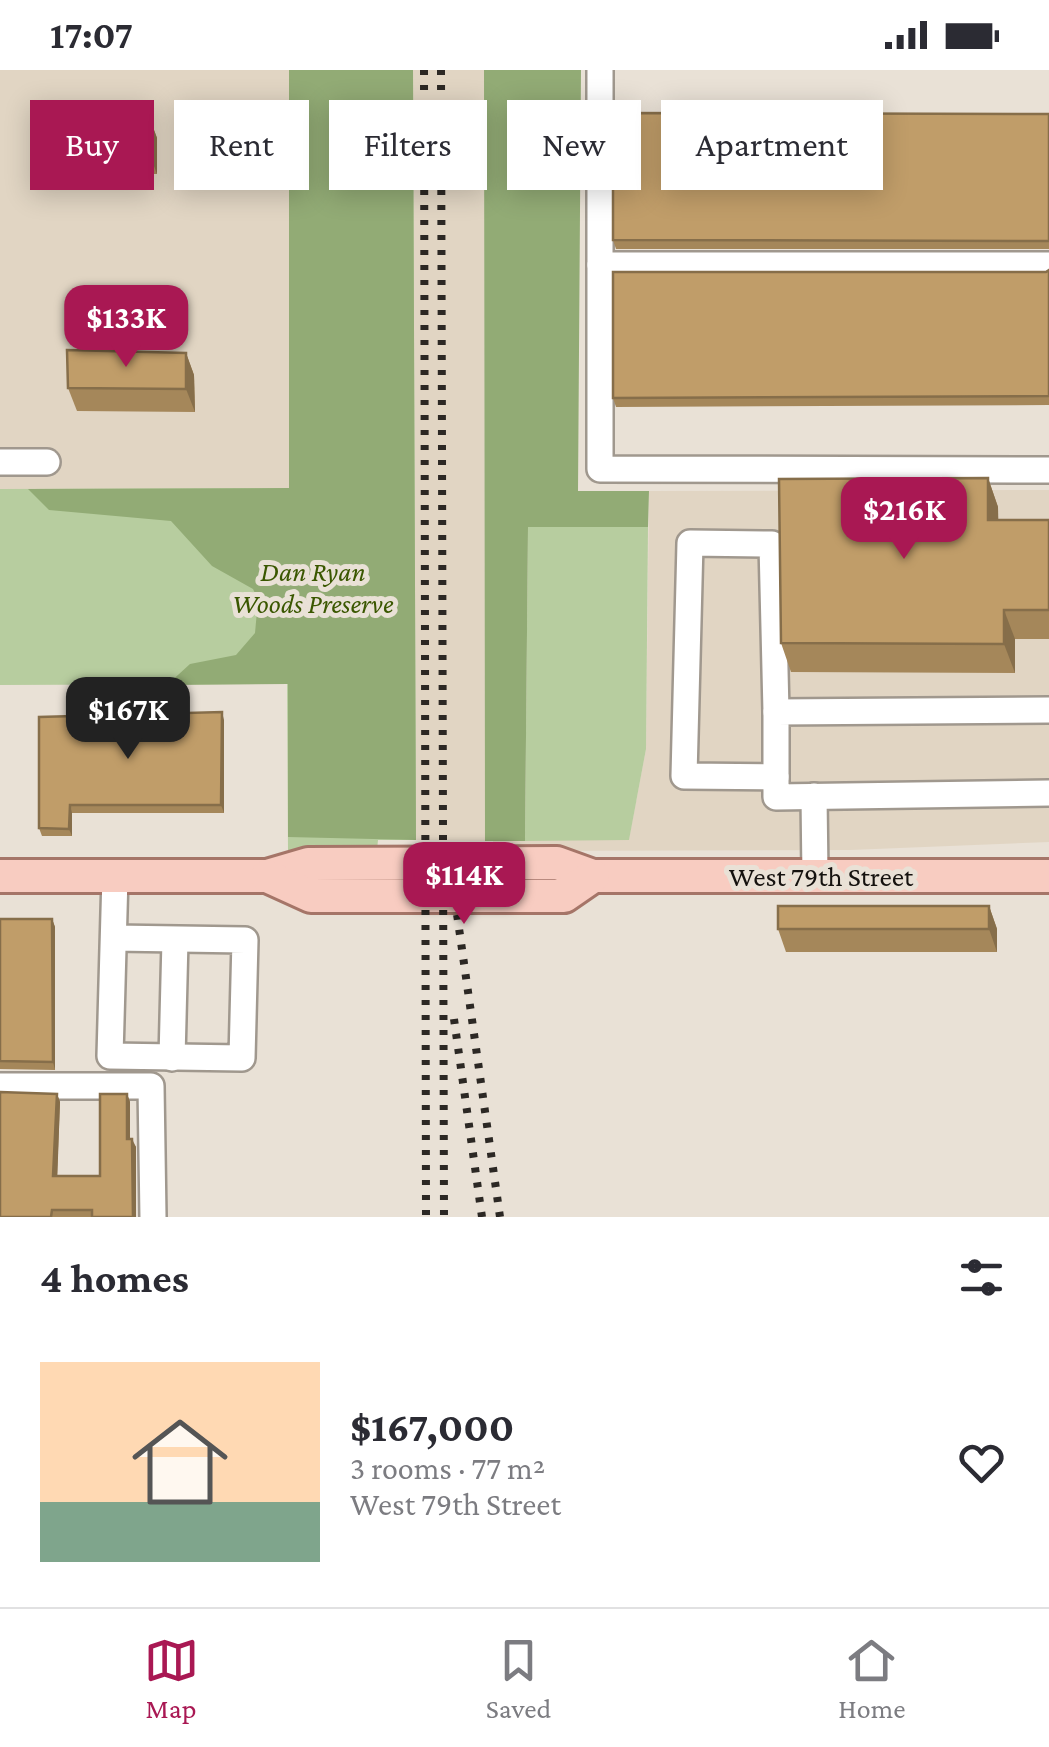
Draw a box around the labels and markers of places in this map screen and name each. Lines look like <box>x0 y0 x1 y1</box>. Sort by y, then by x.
pin: $133K <box>56 285 196 370</box>
pin: $216K <box>834 477 974 562</box>
pin: $167K <box>58 677 198 762</box>
pin: $114K <box>394 842 534 927</box>

